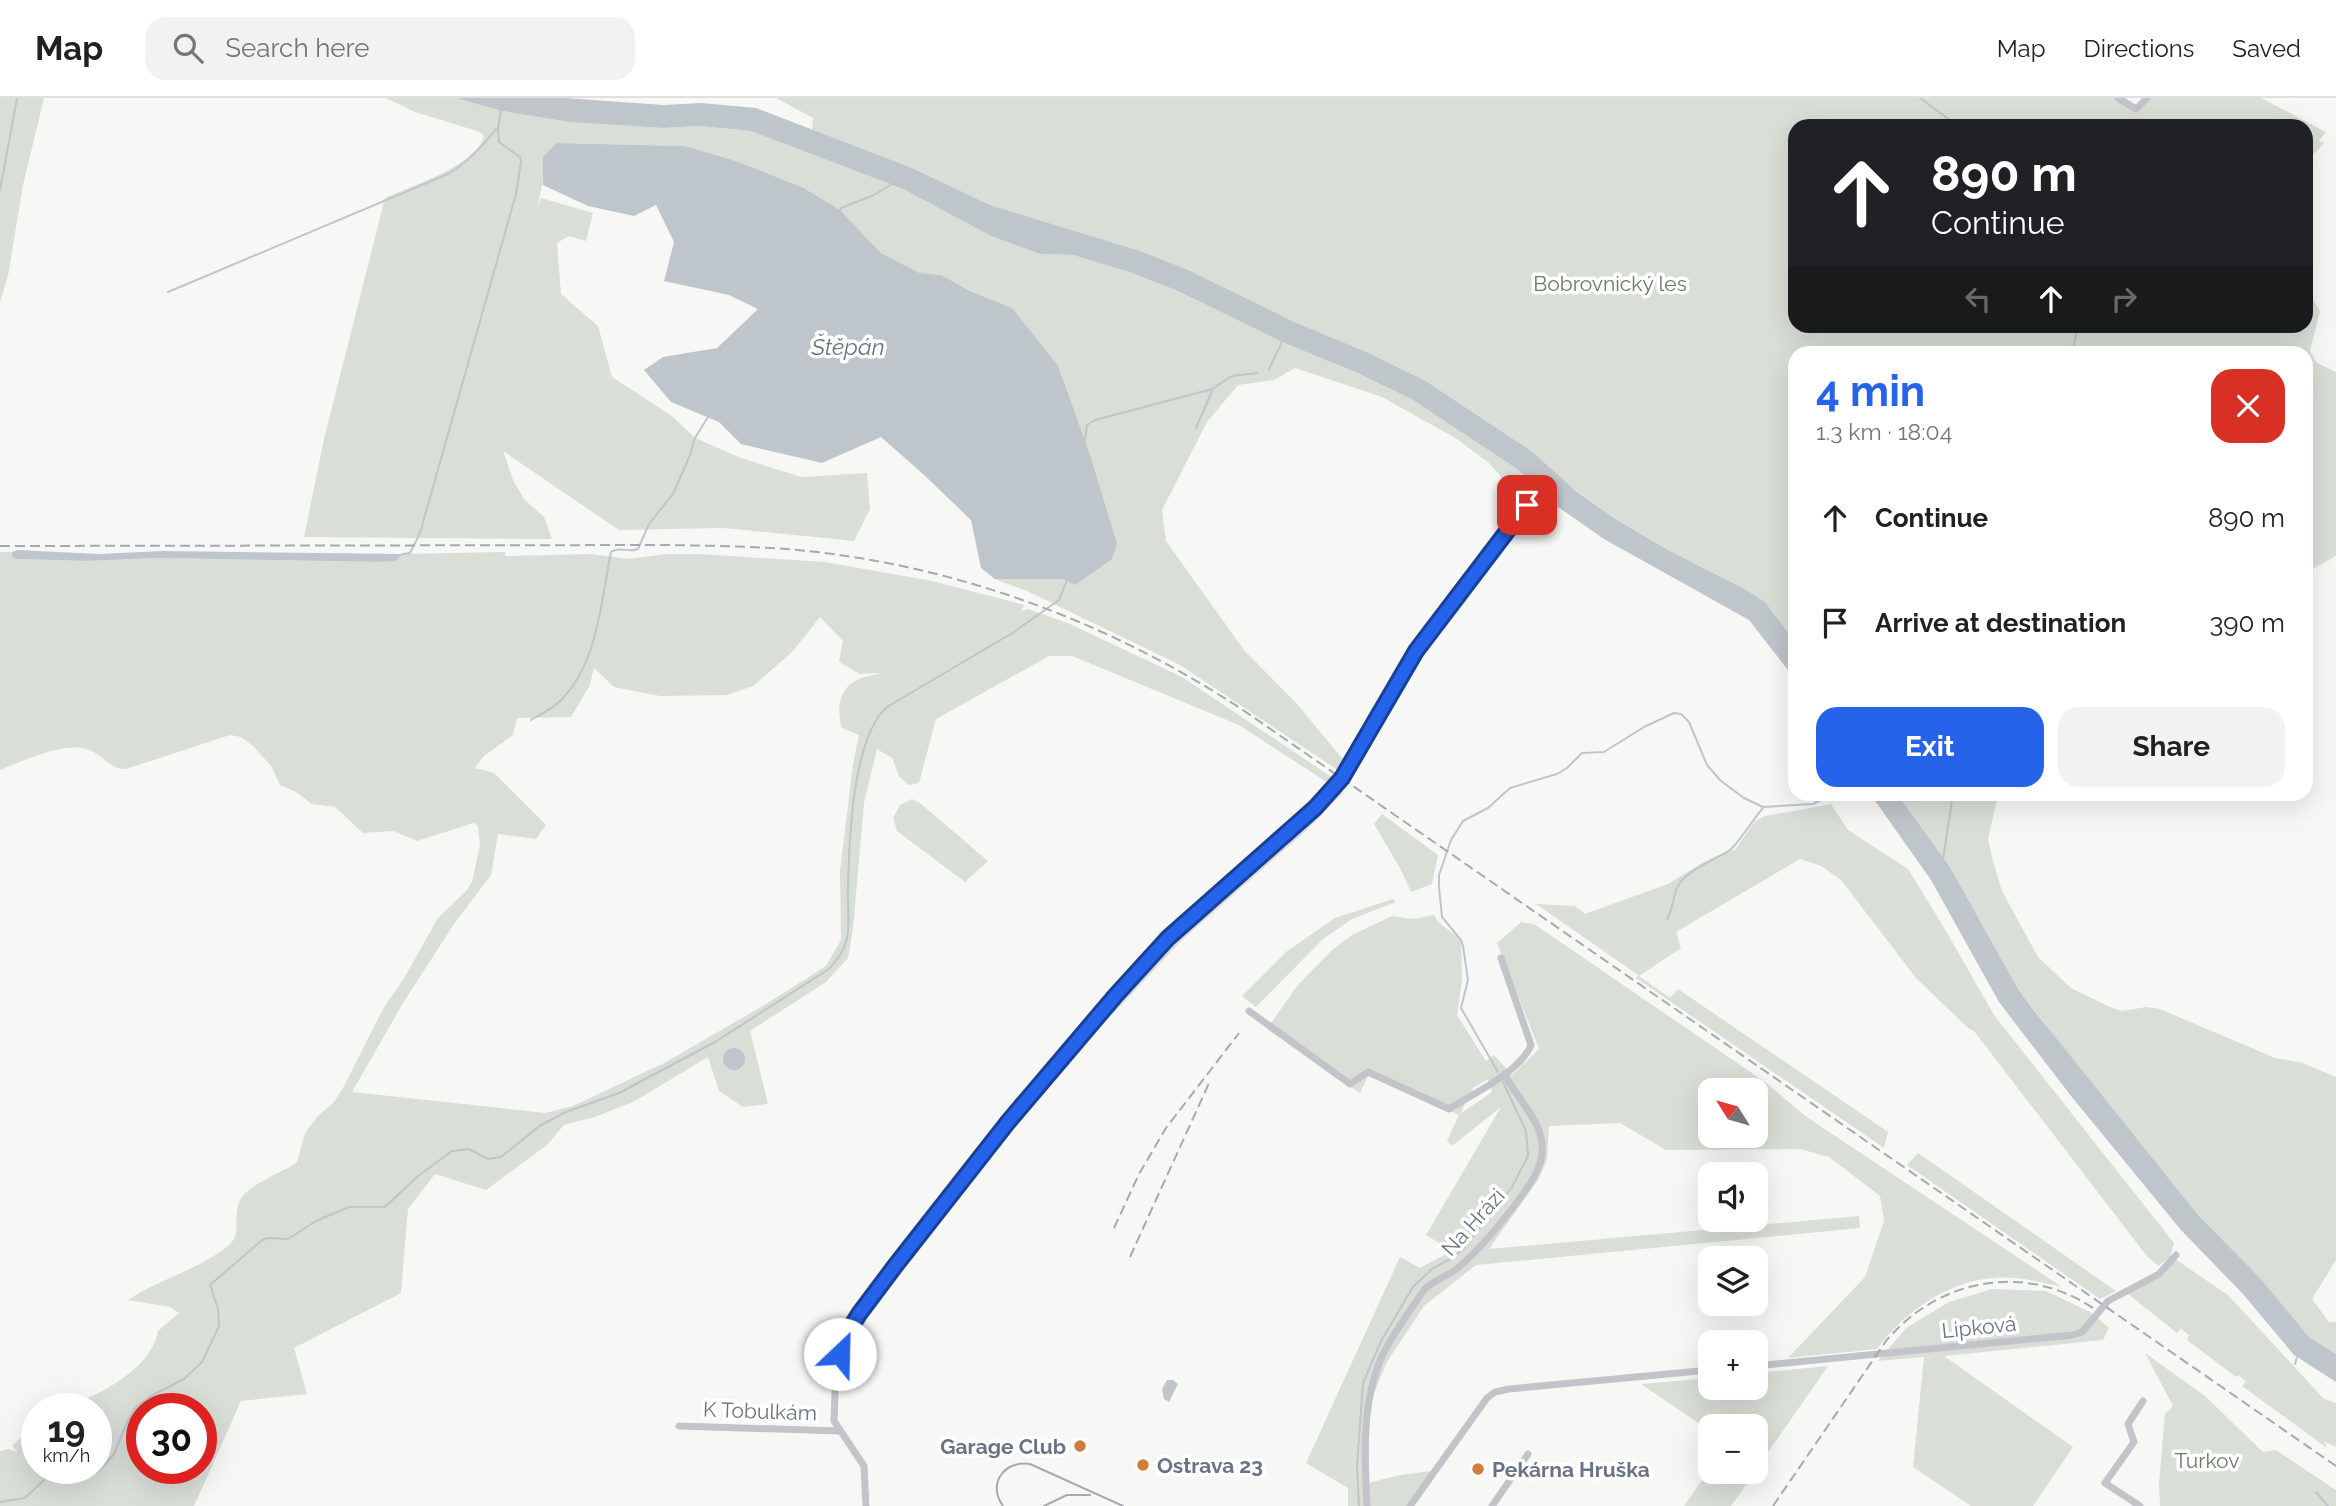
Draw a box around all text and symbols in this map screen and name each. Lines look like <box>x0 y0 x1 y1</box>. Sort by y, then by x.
search box <box>145 17 635 80</box>
text: Map <box>35 29 103 68</box>
icon: search <box>169 29 207 67</box>
text: Search here <box>225 33 370 63</box>
text: Map <box>1997 34 2046 63</box>
text: Directions <box>2084 34 2194 63</box>
text: Saved <box>2232 34 2301 63</box>
text: 890 m <box>1931 145 2077 202</box>
icon: ahead <box>1816 147 1907 238</box>
text: Continue <box>1931 204 2065 241</box>
park label: Bobrovnický les <box>1533 271 1687 296</box>
icon: left <box>1959 280 1997 318</box>
icon: ahead <box>2032 280 2070 318</box>
icon: right <box>2105 280 2143 318</box>
water label: Štěpán <box>810 333 885 360</box>
text: 4 min <box>1816 367 1925 416</box>
button: close <box>2211 369 2285 443</box>
text: 1.3 km · 18:04 <box>1816 418 1952 445</box>
pin <box>1497 475 1557 535</box>
icon: arrive <box>1508 486 1546 524</box>
icon: ahead <box>1816 499 1854 537</box>
text: Continue <box>1875 503 1988 533</box>
text: 890 m <box>2208 503 2285 533</box>
icon: arrive <box>1816 604 1854 642</box>
text: Arrive at destination <box>1875 608 2126 638</box>
text: 390 m <box>2209 608 2285 638</box>
button: Exit <box>1816 707 2044 787</box>
button: Share <box>2058 707 2285 787</box>
north arrow <box>1698 1078 1768 1148</box>
map controls <box>1698 1078 1768 1484</box>
button: sound <box>1698 1162 1768 1232</box>
street label: Na Hrázi <box>1436 1183 1510 1261</box>
button: layers <box>1698 1246 1768 1316</box>
street label: Lipková <box>1940 1311 2018 1343</box>
position arrow <box>803 1317 877 1391</box>
button: + <box>1698 1330 1768 1400</box>
speed limit sign: 30 <box>126 1393 217 1484</box>
street label: K Tobulkám <box>703 1397 817 1425</box>
text: 19 <box>48 1409 85 1450</box>
button: − <box>1698 1414 1768 1484</box>
place label: Garage Club <box>940 1434 1066 1459</box>
marker: Garage Club <box>1072 1438 1088 1454</box>
text: km/h <box>43 1445 90 1466</box>
park label: Turkov <box>2175 1448 2239 1473</box>
place label: Ostrava 23 <box>1157 1453 1263 1478</box>
marker: Ostrava 23 <box>1135 1457 1151 1473</box>
place label: Pekárna Hruška <box>1492 1457 1650 1482</box>
marker: Pekárna Hruška <box>1470 1461 1486 1477</box>

